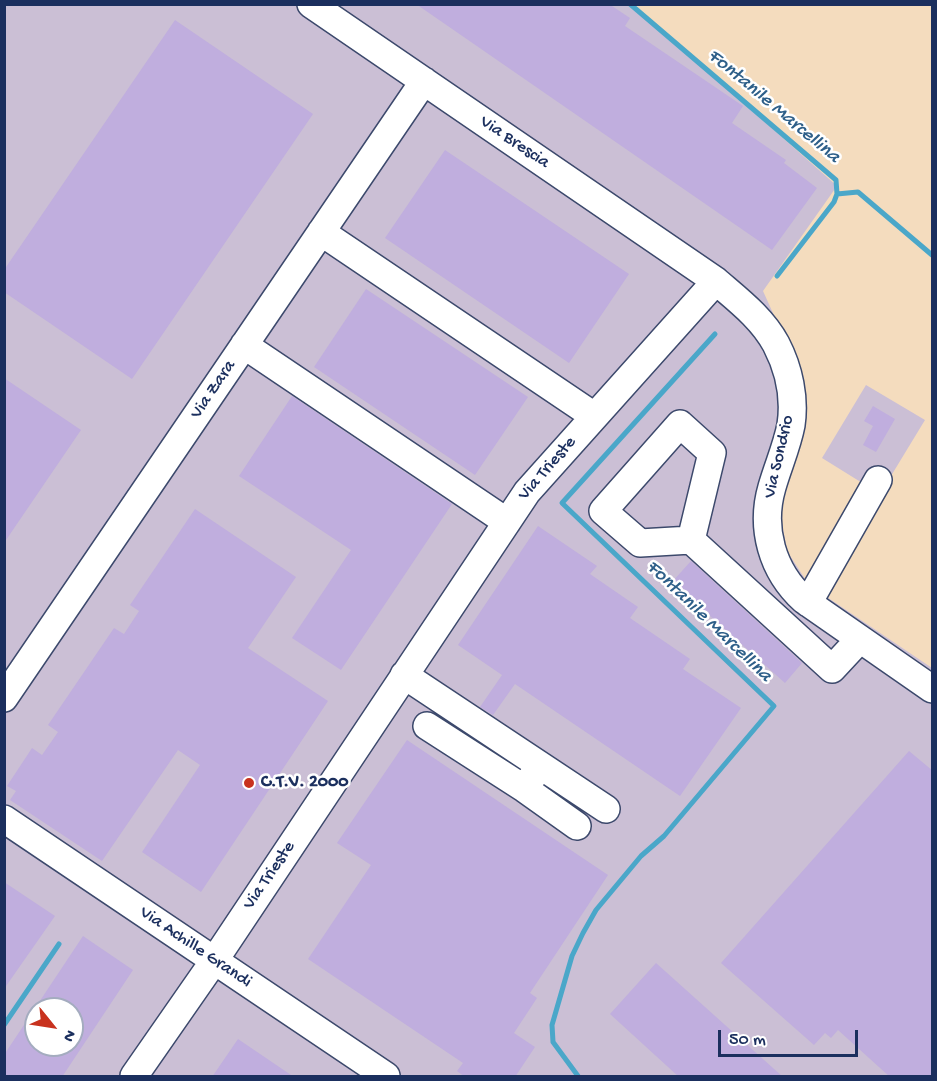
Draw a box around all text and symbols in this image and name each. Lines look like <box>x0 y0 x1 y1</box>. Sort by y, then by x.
water label: Fontanile Marcellina <box>702 45 844 169</box>
street label: Via Brescia <box>475 112 553 174</box>
street label: Via Zara <box>187 357 241 423</box>
street label: Via Sondrio <box>760 413 800 501</box>
street label: Via Trieste <box>514 433 582 505</box>
water label: Fontanile Marcellina <box>640 556 776 688</box>
place label: C.T.V. 2000 <box>261 772 348 794</box>
marker: C.T.V. 2000 <box>242 776 256 790</box>
street label: Via Trieste <box>239 838 301 914</box>
street label: Via Achille Grandi <box>135 903 255 993</box>
north arrow <box>24 997 84 1057</box>
scale bar <box>721 1018 860 1056</box>
text: N <box>57 1026 79 1045</box>
text: 50 m <box>729 1030 766 1051</box>

